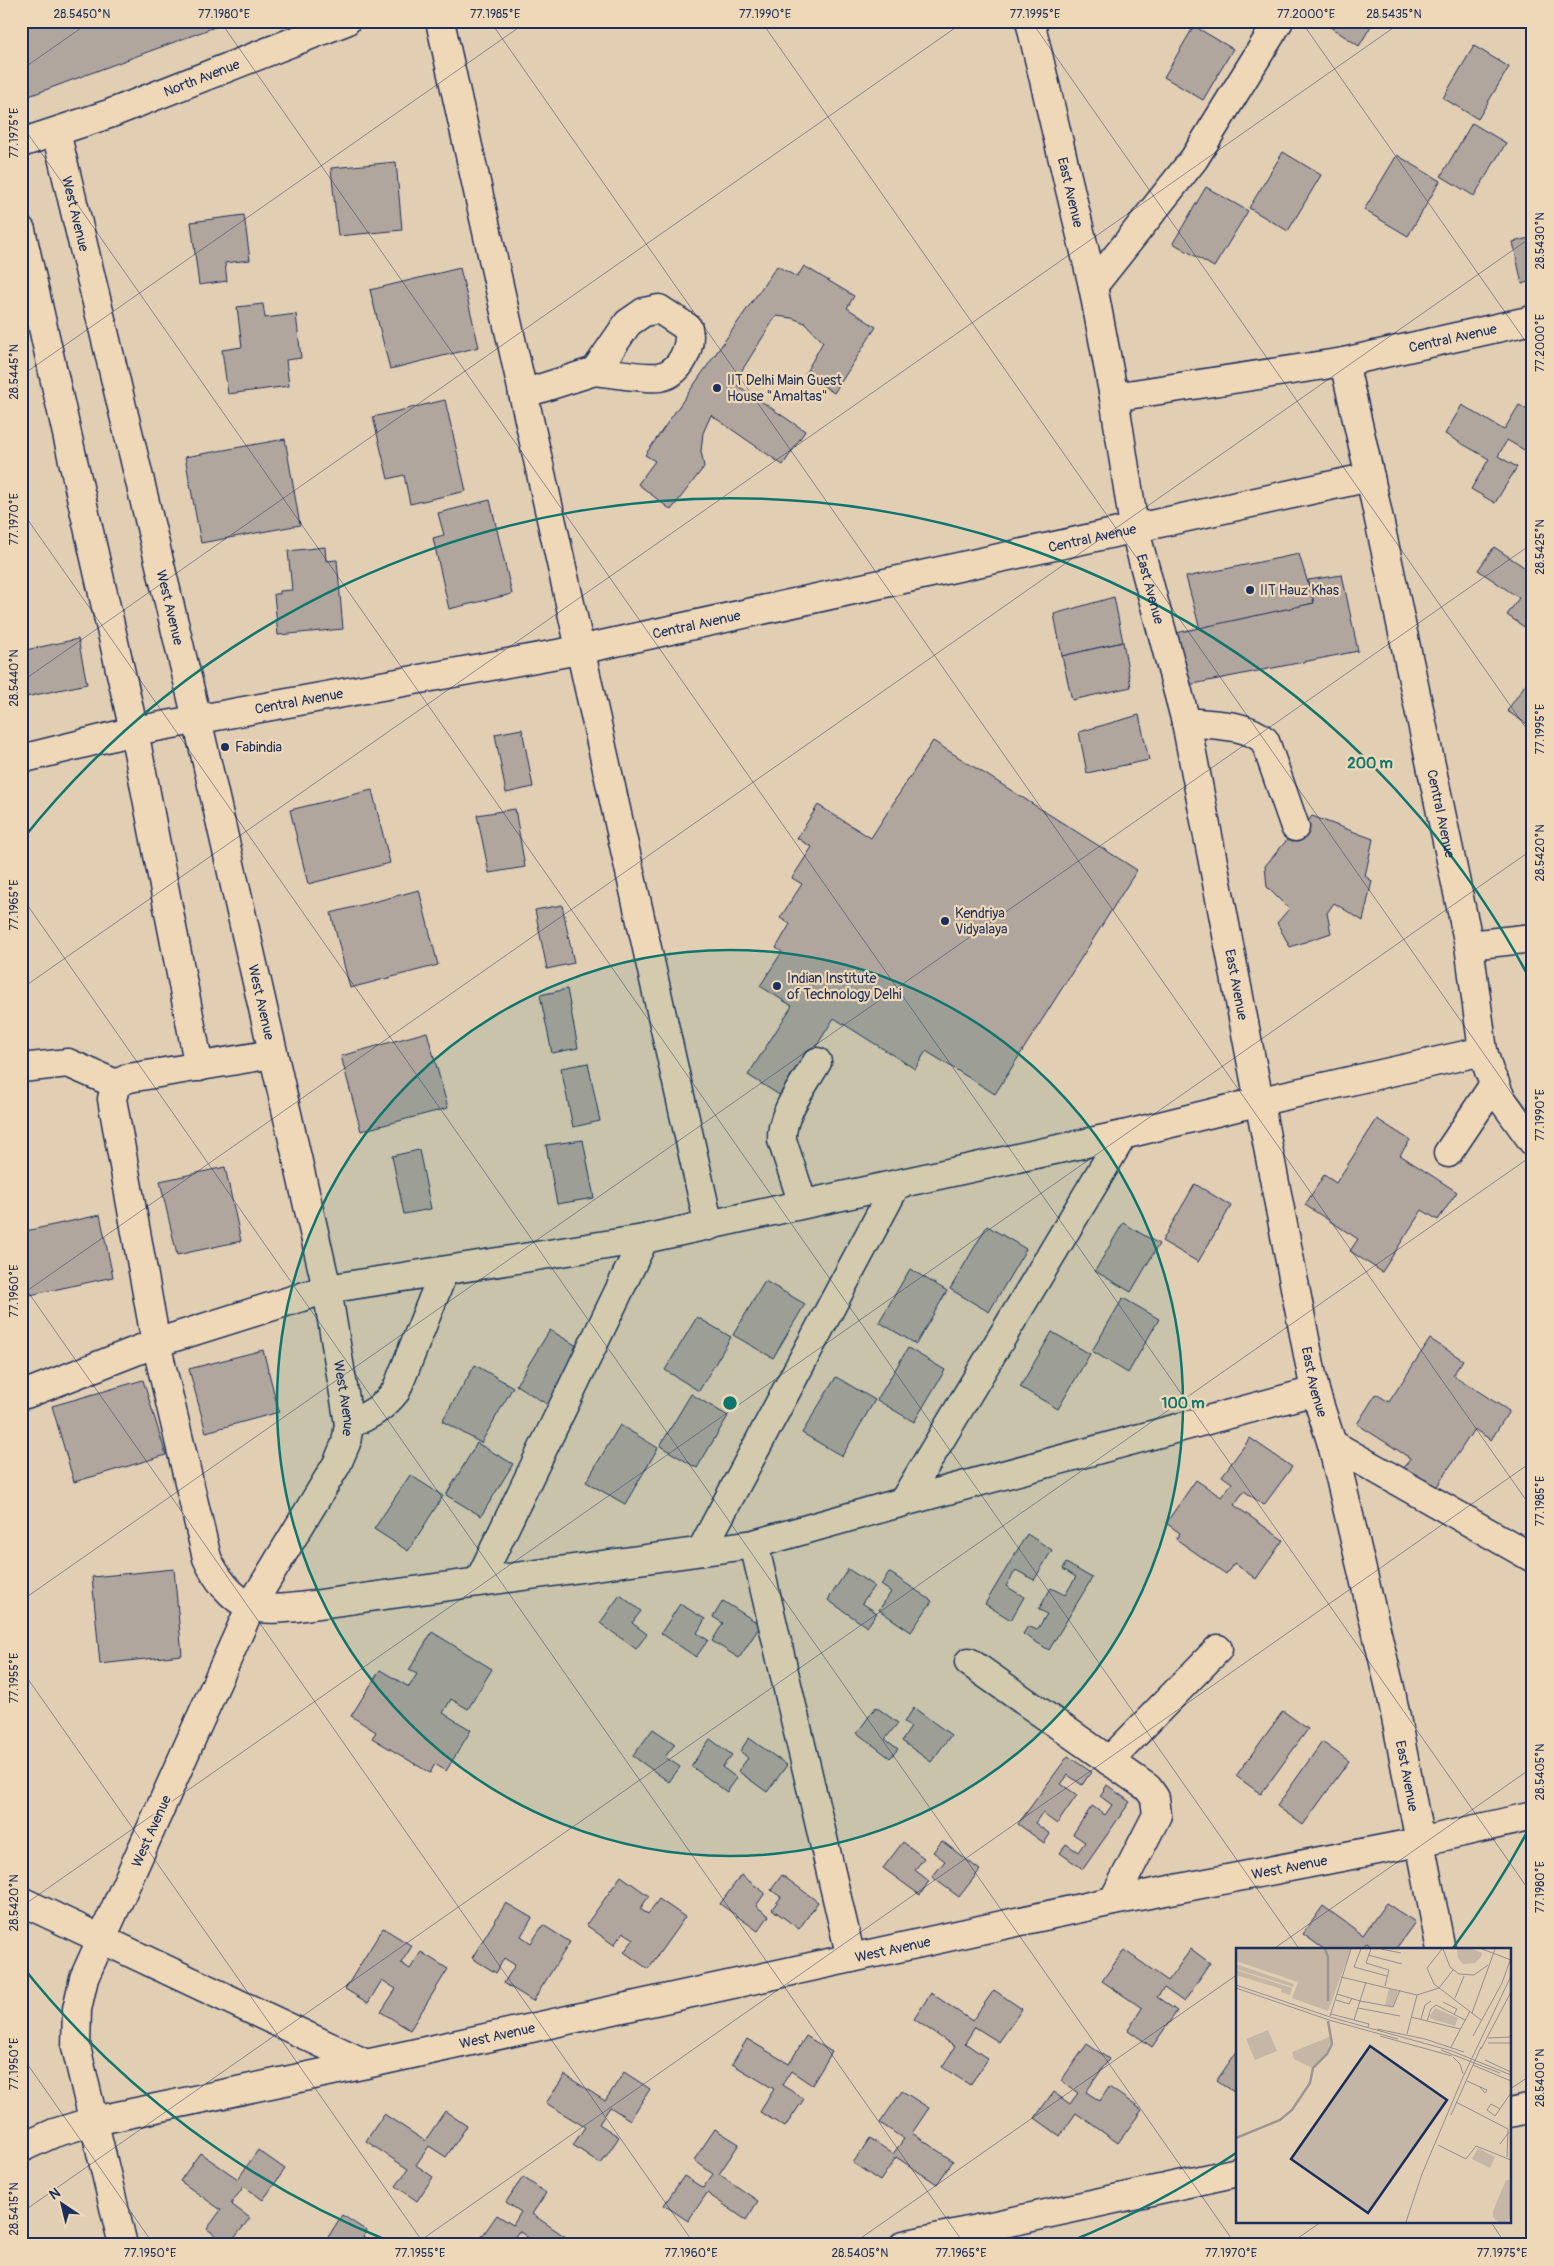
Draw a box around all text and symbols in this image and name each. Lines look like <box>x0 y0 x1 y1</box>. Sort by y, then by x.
text: 28.5450°N <box>54 7 110 22</box>
text: 77.1980°E <box>198 7 250 22</box>
text: 77.1985°E <box>470 7 520 22</box>
text: 77.1990°E <box>739 7 791 22</box>
text: 77.1995°E <box>1010 7 1060 22</box>
text: 77.2000°E <box>1277 7 1335 22</box>
text: 28.5435°N <box>1366 7 1422 22</box>
street label: North Avenue <box>161 56 242 101</box>
text: 77.1975°E <box>7 108 22 158</box>
street label: East Avenue <box>1054 155 1087 229</box>
street label: West Avenue <box>58 174 92 253</box>
text: 28.5430°N <box>1533 212 1548 270</box>
text: 77.2000°E <box>1533 314 1548 372</box>
street label: Central Avenue <box>1407 320 1499 356</box>
text: 28.5445°N <box>7 344 22 400</box>
place label: IIT Delhi Main Guest House "Amaltas" <box>727 372 842 405</box>
marker: IIT Delhi Main Guest House "Amaltas" <box>711 382 723 394</box>
text: 77.1970°E <box>7 493 22 545</box>
text: 28.5425°N <box>1533 519 1548 575</box>
street label: Central Avenue <box>1047 520 1138 556</box>
street label: East Avenue <box>1133 552 1168 626</box>
street label: West Avenue <box>152 568 187 647</box>
place label: IIT Hauz Khas <box>1260 582 1340 599</box>
marker: IIT Hauz Khas <box>1244 584 1256 596</box>
street label: Central Avenue <box>651 607 742 643</box>
text: 28.5440°N <box>7 649 22 707</box>
street label: Central Avenue <box>253 685 345 718</box>
text: 77.1995°E <box>1533 704 1548 754</box>
place label: Fabindia <box>235 739 282 756</box>
marker: Fabindia <box>219 741 231 753</box>
text: 200 m <box>1347 754 1393 773</box>
street label: Central Avenue <box>1423 768 1458 859</box>
text: 28.5420°N <box>1533 824 1548 882</box>
text: 77.1965°E <box>7 879 22 931</box>
place label: Kendriya Vidyalaya <box>955 905 1008 938</box>
marker: Kendriya Vidyalaya <box>939 915 951 927</box>
street label: East Avenue <box>1221 948 1251 1022</box>
street label: West Avenue <box>244 963 278 1042</box>
place label: Indian Institute of Technology Delhi <box>787 970 902 1003</box>
marker: Indian Institute of Technology Delhi <box>771 980 783 992</box>
text: 77.1990°E <box>1533 1089 1548 1141</box>
text: 77.1960°E <box>7 1265 22 1317</box>
street label: East Avenue <box>1298 1345 1331 1419</box>
street label: West Avenue <box>330 1359 357 1438</box>
centre of rings <box>721 1394 739 1412</box>
text: 100 m <box>1162 1394 1204 1413</box>
text: 77.1985°E <box>1533 1476 1548 1526</box>
text: 77.1955°E <box>7 1653 22 1703</box>
street label: East Avenue <box>1392 1739 1422 1813</box>
text: 28.5405°N <box>1533 1744 1548 1800</box>
street label: West Avenue <box>128 1793 175 1870</box>
street label: West Avenue <box>1250 1852 1329 1883</box>
text: 77.1980°E <box>1533 1861 1548 1913</box>
text: 28.5420°N <box>7 1874 22 1932</box>
street label: West Avenue <box>853 1933 932 1966</box>
inset map <box>1236 1948 1512 2224</box>
street label: West Avenue <box>458 2019 537 2052</box>
text: 77.1950°E <box>7 2038 22 2090</box>
text: 28.5400°N <box>1533 2049 1548 2107</box>
north arrow <box>38 2178 88 2228</box>
text: 28.5415°N <box>7 2182 22 2236</box>
text: N <box>46 2184 64 2203</box>
text: 77.1950°E <box>124 2246 176 2261</box>
text: 77.1955°E <box>395 2246 445 2261</box>
text: 77.1960°E <box>665 2246 717 2261</box>
text: 28.5405°N <box>832 2246 888 2261</box>
text: 77.1965°E <box>935 2246 987 2261</box>
text: 77.1970°E <box>1205 2246 1257 2261</box>
text: 77.1975°E <box>1477 2246 1527 2261</box>

